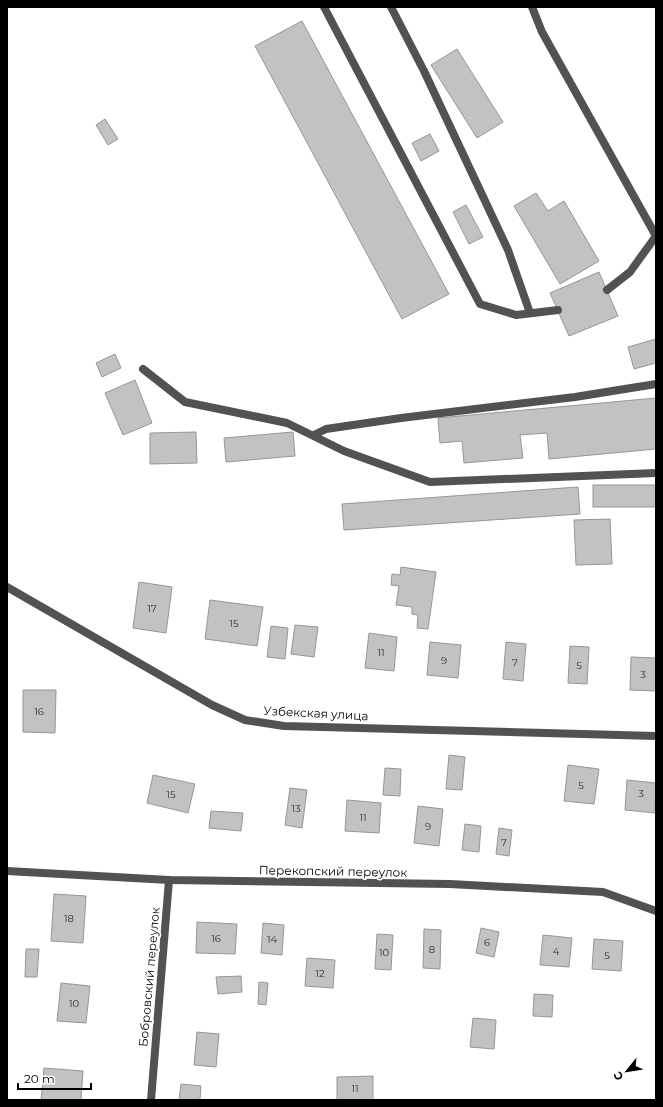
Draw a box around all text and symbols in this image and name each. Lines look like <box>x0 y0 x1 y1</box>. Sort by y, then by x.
house number: 17 <box>147 602 157 615</box>
house number: 15 <box>229 617 239 630</box>
house number: 11 <box>377 646 385 659</box>
house number: 9 <box>441 654 447 667</box>
house number: 7 <box>512 656 518 669</box>
house number: 5 <box>576 659 582 672</box>
house number: 3 <box>640 668 646 681</box>
street label: Узбекская улица <box>263 703 369 723</box>
house number: 16 <box>34 705 44 718</box>
house number: 5 <box>578 779 584 792</box>
house number: 3 <box>638 787 644 800</box>
house number: 15 <box>166 788 176 801</box>
house number: 13 <box>291 802 301 815</box>
house number: 11 <box>359 811 367 824</box>
house number: 9 <box>425 820 431 833</box>
house number: 7 <box>501 836 507 849</box>
street label: Перекопский переулок <box>259 862 407 880</box>
street label: Бобровский переулок <box>135 906 163 1048</box>
house number: 18 <box>64 912 74 925</box>
house number: 16 <box>211 932 221 945</box>
house number: 14 <box>267 933 277 946</box>
house number: 6 <box>484 936 490 949</box>
house number: 8 <box>429 943 435 956</box>
house number: 4 <box>553 945 560 958</box>
house number: 10 <box>379 946 389 959</box>
house number: 5 <box>604 949 610 962</box>
house number: 12 <box>315 967 325 980</box>
house number: 10 <box>69 997 79 1010</box>
north arrow <box>607 1051 647 1091</box>
scale bar <box>18 1065 91 1091</box>
text: С <box>610 1069 626 1083</box>
text: 20 m <box>24 1071 55 1086</box>
house number: 11 <box>351 1082 359 1095</box>

